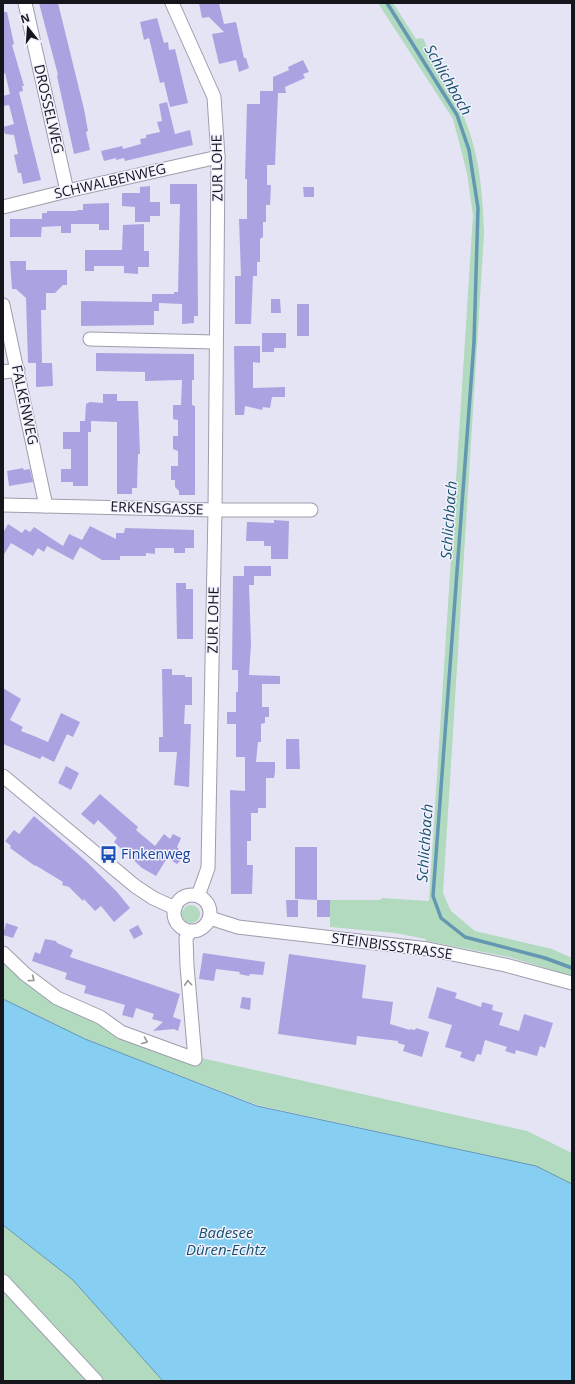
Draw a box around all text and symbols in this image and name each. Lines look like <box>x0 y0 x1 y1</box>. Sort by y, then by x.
north arrow <box>8 8 48 48</box>
text: N <box>18 9 31 26</box>
water label: Schlichbach <box>421 40 477 119</box>
street label: DROSSELWEG <box>30 62 69 155</box>
street label: ZUR LOHE <box>206 134 227 202</box>
street label: SCHWALBENWEG <box>52 158 168 203</box>
street label: FALKENWEG <box>8 363 43 447</box>
water label: Schlichbach <box>435 480 461 560</box>
street label: ERKENSGASSE <box>110 496 204 519</box>
street label: ZUR LOHE <box>202 586 223 654</box>
water label: Schlichbach <box>411 803 437 883</box>
bus stop icon: Finkenweg <box>98 844 118 864</box>
place label: Finkenweg <box>121 844 191 863</box>
street label: STEINBISSSTRASSE <box>330 928 454 963</box>
one-way arrow <box>28 974 35 981</box>
one-way arrow <box>184 980 193 986</box>
one-way arrow <box>141 1037 148 1045</box>
water label: Badesee Düren-Echtz <box>186 1222 266 1259</box>

